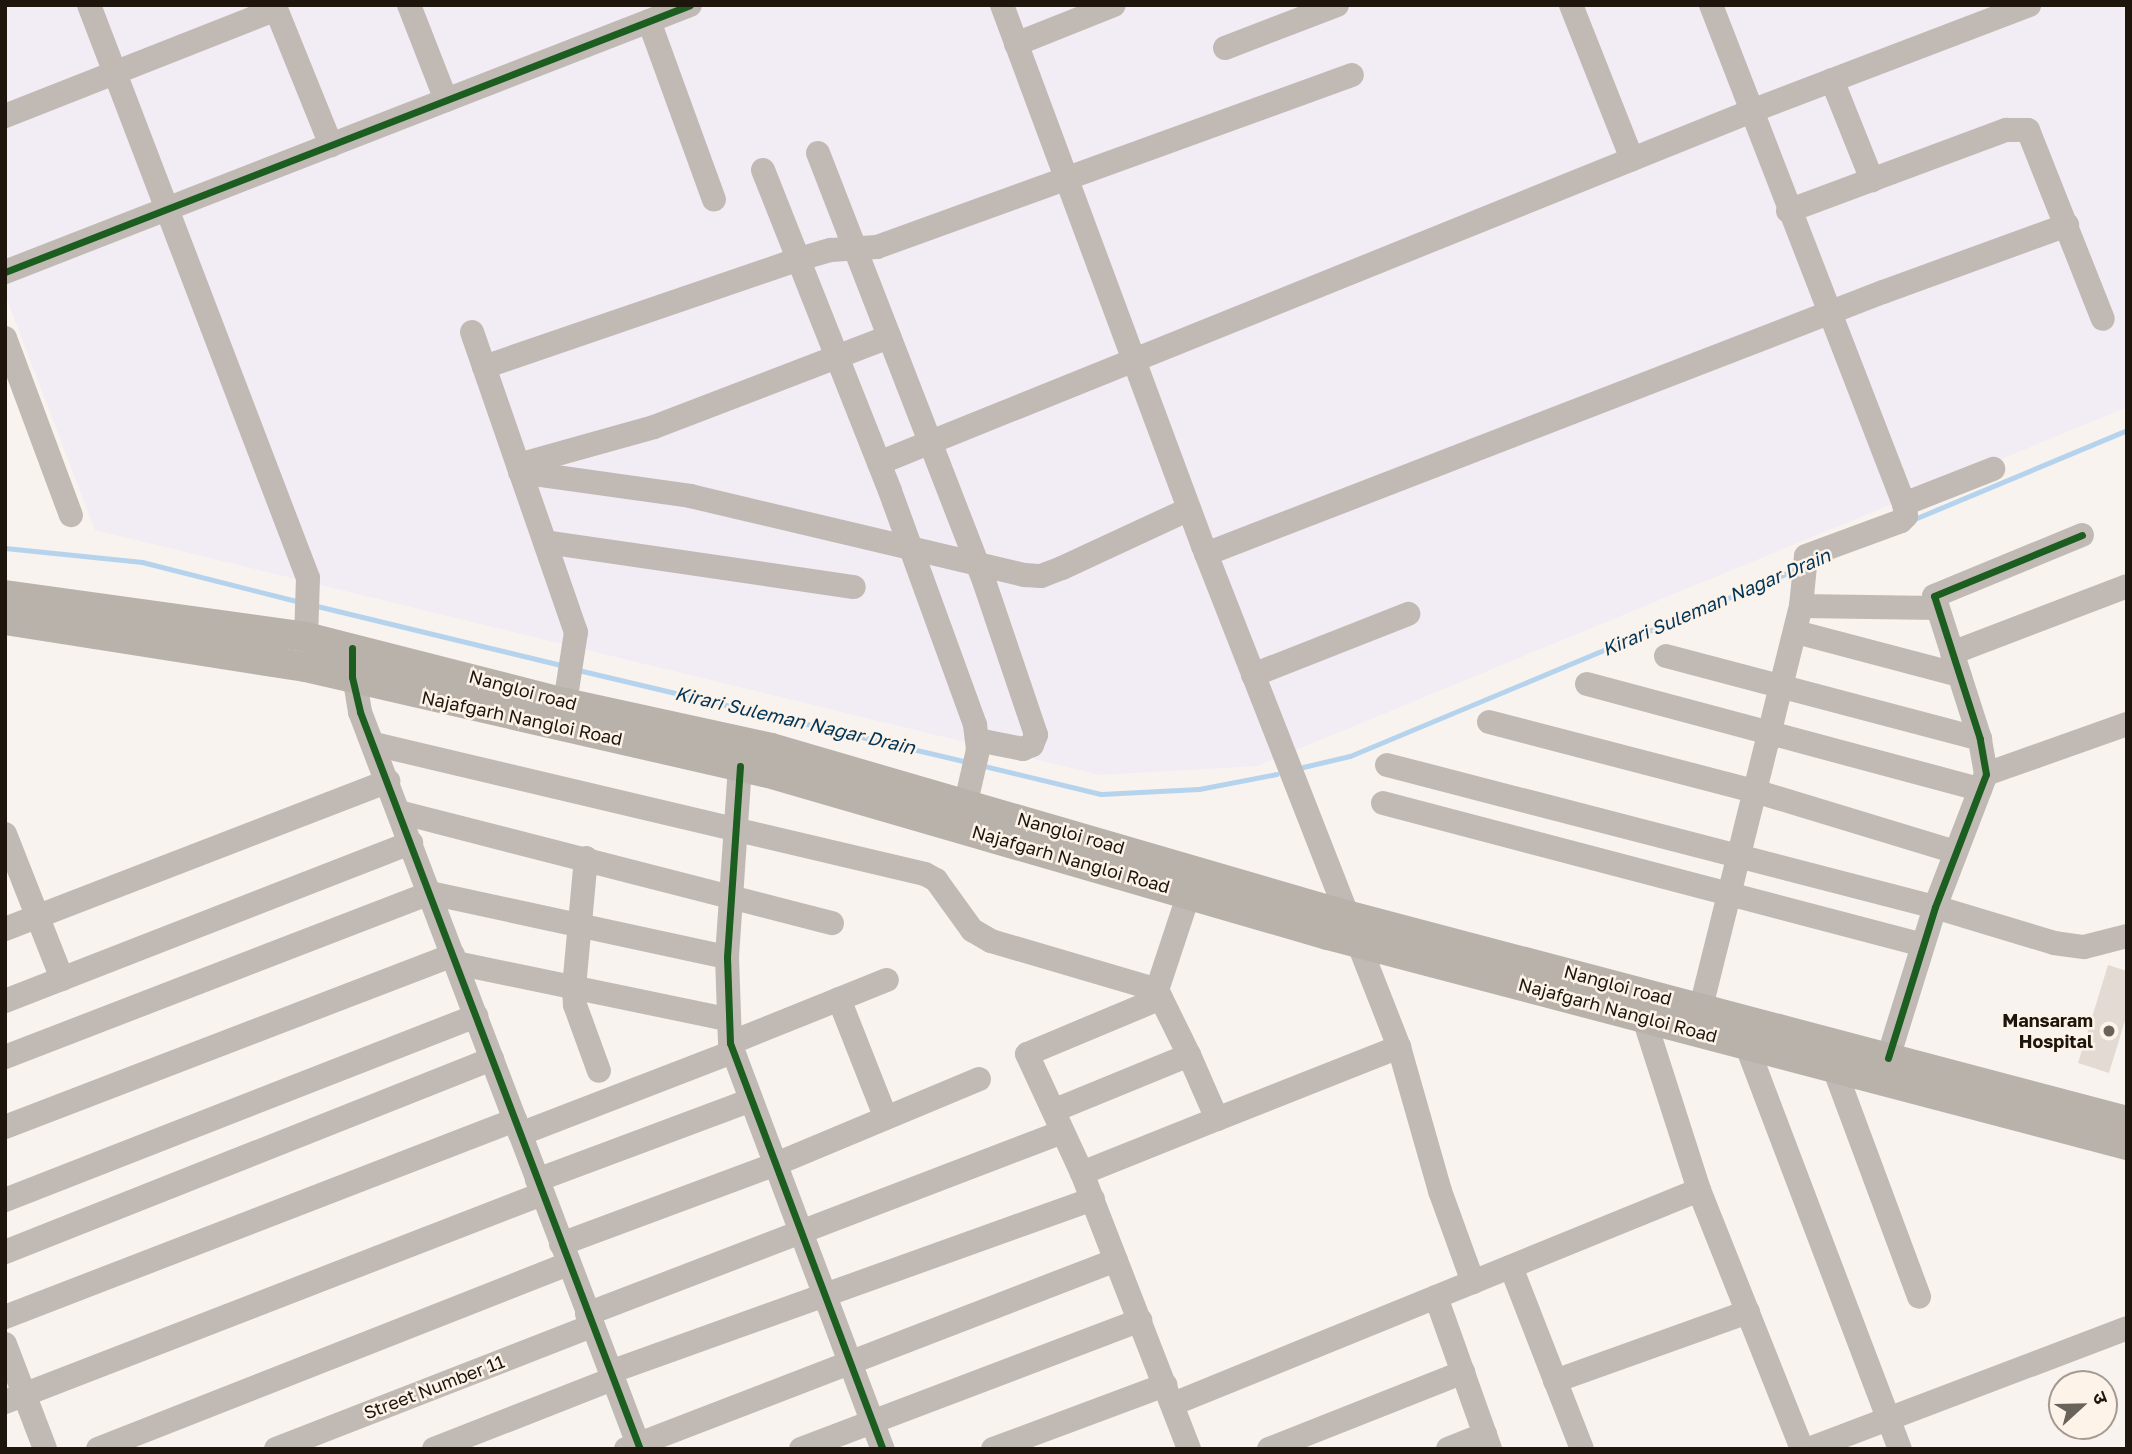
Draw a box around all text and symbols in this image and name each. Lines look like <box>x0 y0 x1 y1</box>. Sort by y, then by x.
water label: Kirari Suleman Nagar Drain <box>1598 543 1834 661</box>
street label: Nangloi road <box>467 665 579 715</box>
water label: Kirari Suleman Nagar Drain <box>673 681 917 759</box>
street label: Najafgarh Nangloi Road <box>420 686 624 750</box>
street label: Nangloi road <box>1015 807 1127 859</box>
street label: Najafgarh Nangloi Road <box>970 820 1172 898</box>
street label: Nangloi road <box>1562 960 1674 1010</box>
street label: Najafgarh Nangloi Road <box>1516 973 1720 1047</box>
place label: Mansaram Hospital <box>2002 1010 2093 1052</box>
marker: Mansaram Hospital <box>2099 1021 2119 1041</box>
street label: Street Number 11 <box>361 1350 507 1424</box>
north arrow <box>2048 1370 2118 1440</box>
text: उ <box>2088 1388 2114 1407</box>

